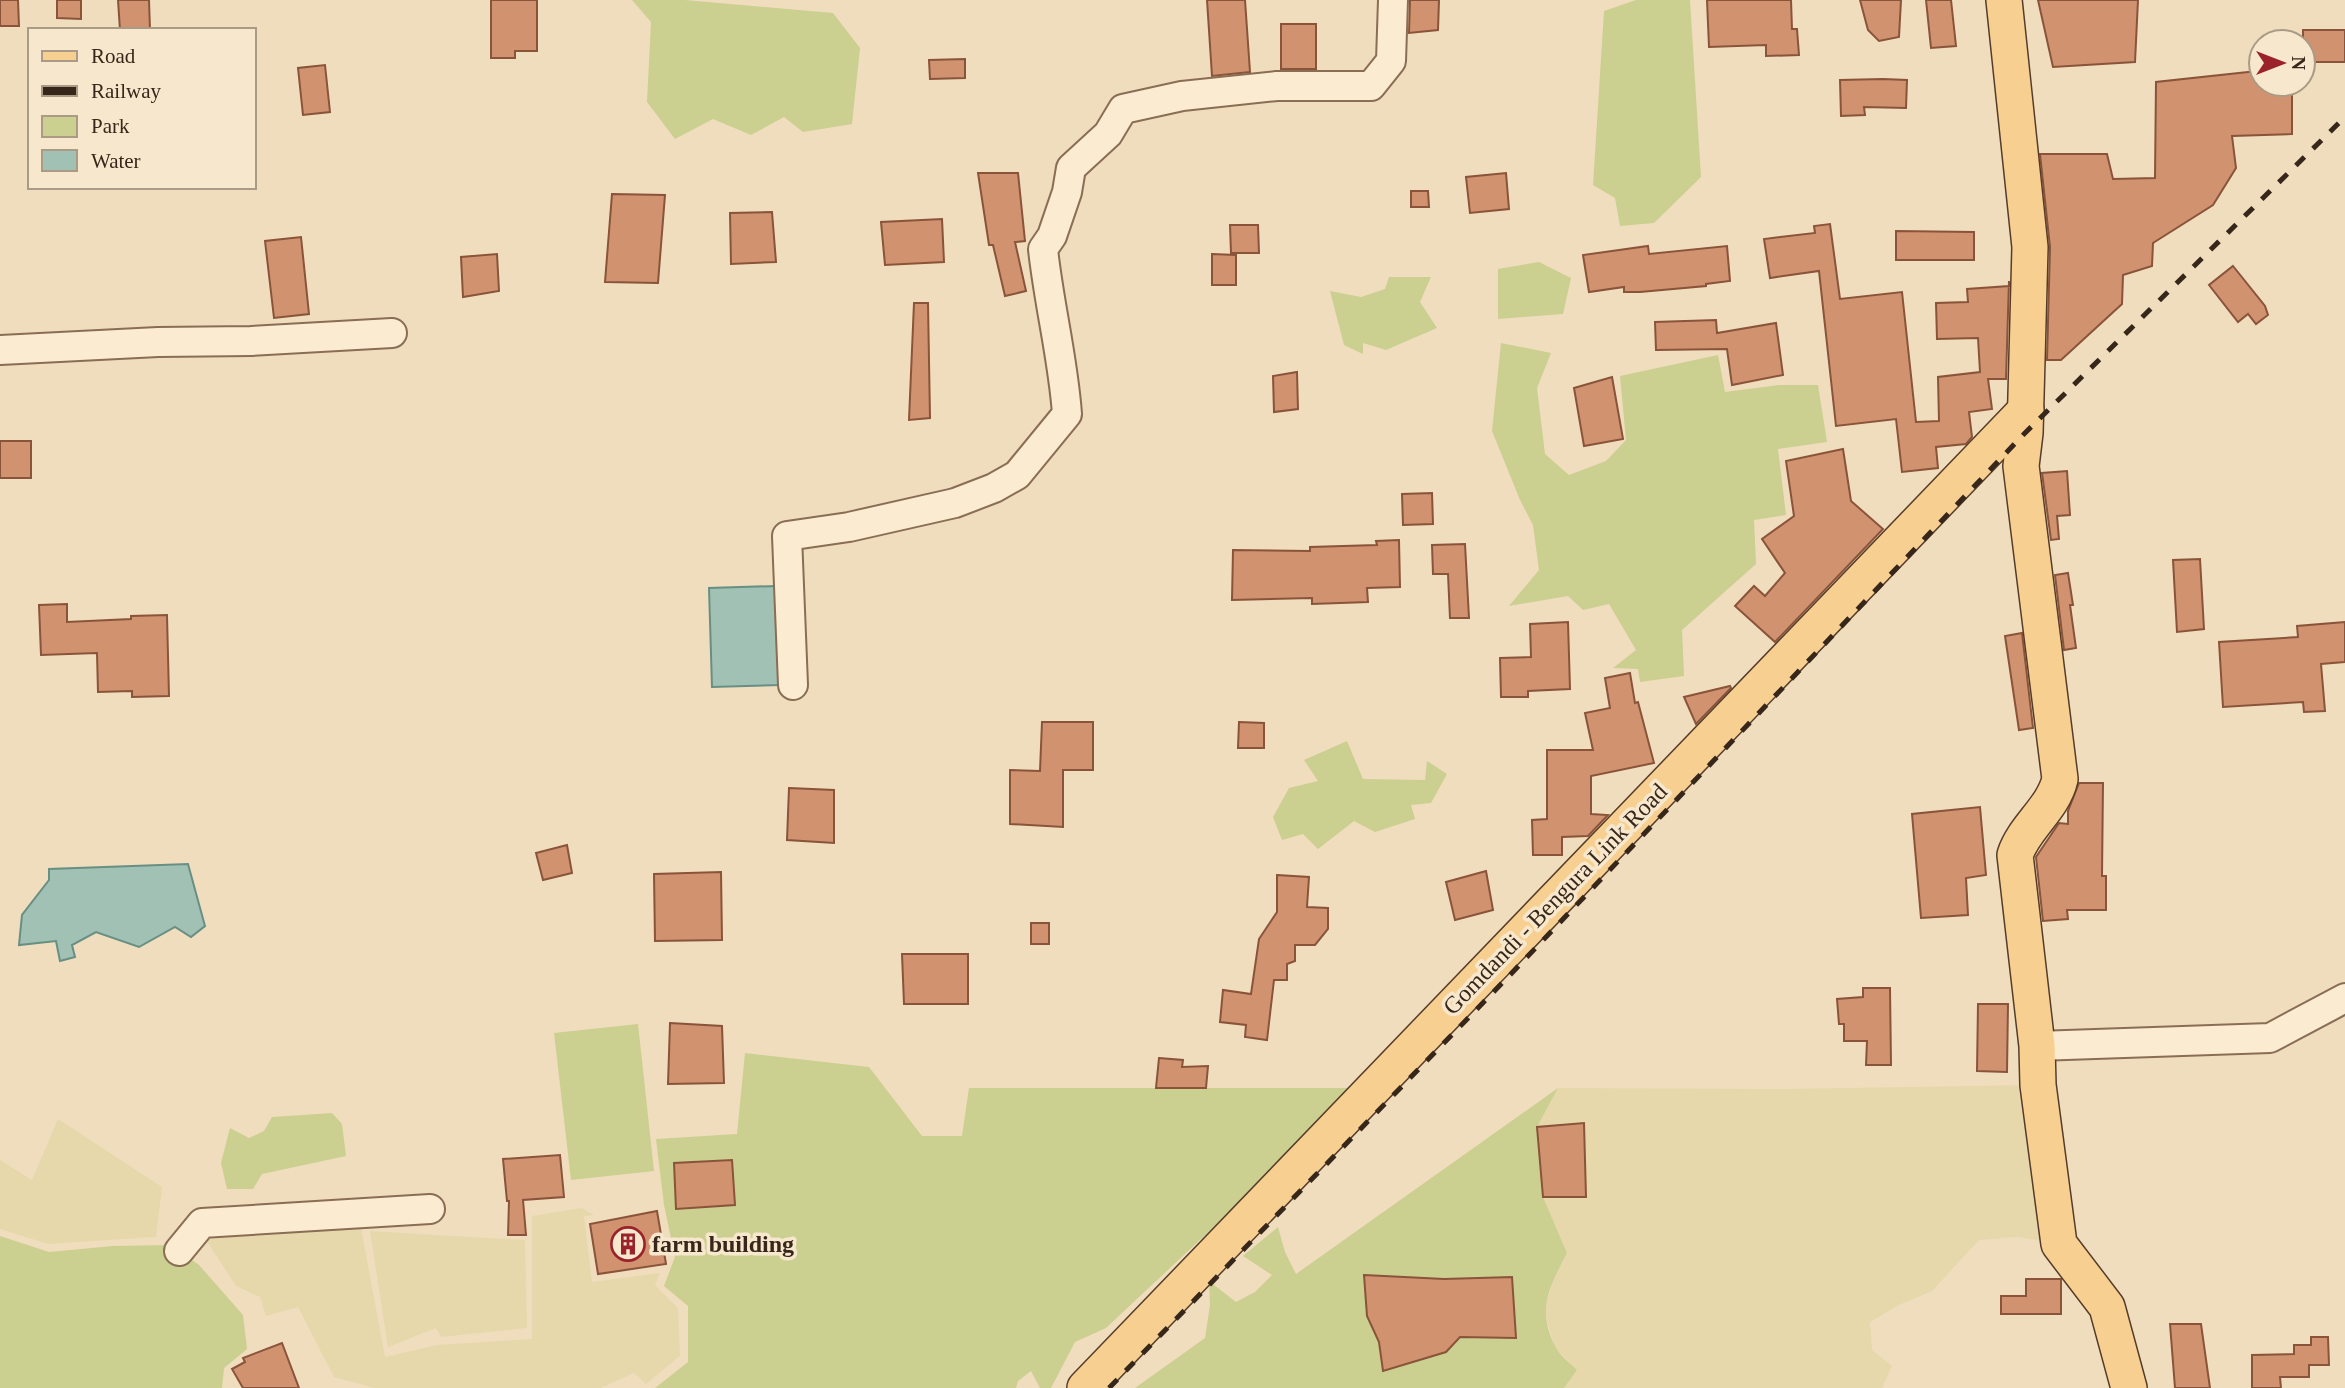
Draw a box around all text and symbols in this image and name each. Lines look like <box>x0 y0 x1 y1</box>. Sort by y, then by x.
legend <box>28 28 256 189</box>
north arrow <box>2247 28 2317 98</box>
text: Road <box>91 44 136 68</box>
text: N <box>2288 56 2309 70</box>
text: Railway <box>91 79 161 103</box>
text: Park <box>91 114 130 138</box>
text: Water <box>91 149 141 173</box>
street label: Gomdandi - Bengura Link Road <box>1438 778 1672 1020</box>
building icon: farm building <box>609 1225 647 1263</box>
place label: farm building <box>652 1231 794 1257</box>

